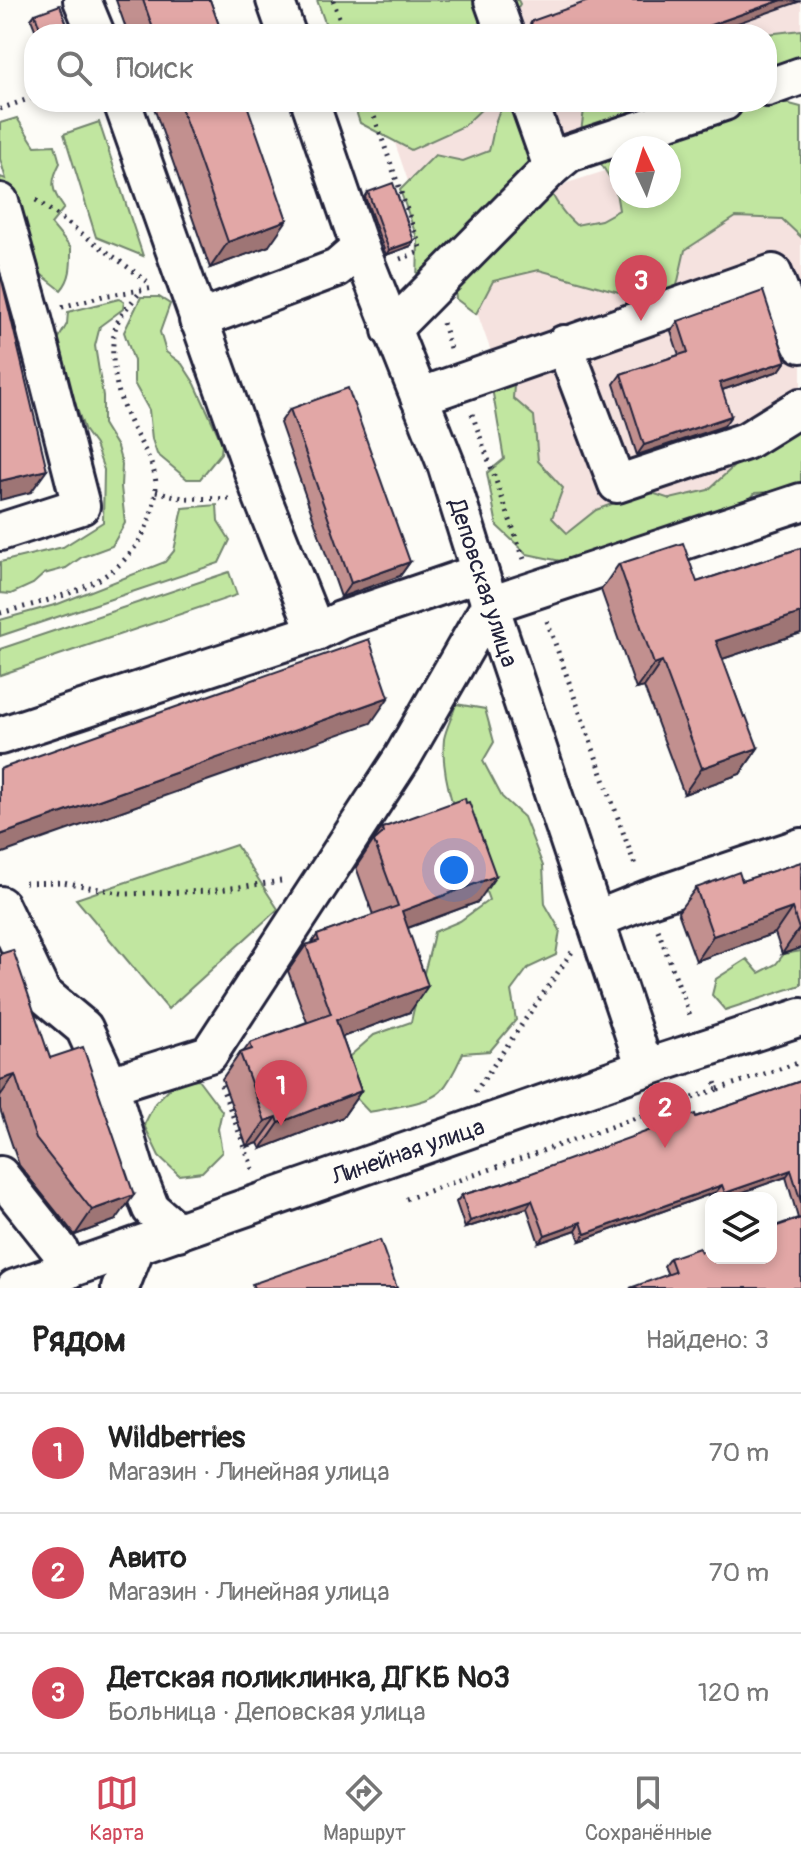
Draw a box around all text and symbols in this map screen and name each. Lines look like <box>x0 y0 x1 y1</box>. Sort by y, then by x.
search box <box>24 24 777 112</box>
icon: search <box>52 46 96 90</box>
text: Поиск <box>116 50 194 87</box>
north arrow <box>609 136 681 208</box>
pin: 3 <box>615 255 667 321</box>
street label: Деповская улица <box>442 494 524 671</box>
your location <box>434 850 474 890</box>
pin: 1 <box>255 1060 307 1126</box>
pin: 2 <box>639 1082 691 1148</box>
street label: Линейная улица <box>327 1112 488 1192</box>
map controls <box>705 1192 777 1264</box>
button: layers <box>705 1192 777 1264</box>
text: Рядом <box>32 1319 126 1362</box>
text: Найдено: 3 <box>646 1324 769 1356</box>
text: Wildberries <box>108 1419 245 1456</box>
text: 1 <box>53 1437 63 1469</box>
text: 70 m <box>709 1437 769 1469</box>
text: Магазин · Линейная улица <box>108 1456 390 1488</box>
text: Авито <box>108 1539 187 1576</box>
text: 2 <box>51 1557 65 1589</box>
text: 70 m <box>709 1557 769 1589</box>
text: Магазин · Линейная улица <box>108 1576 390 1608</box>
text: Детская поликлинка, ДГКБ №3 <box>108 1659 510 1696</box>
text: 3 <box>51 1677 65 1709</box>
text: 120 m <box>698 1677 769 1709</box>
text: Больница · Деповская улица <box>108 1696 426 1728</box>
tab: Карта <box>89 1771 144 1847</box>
tab: Маршрут <box>323 1771 406 1847</box>
tab: Сохранённые <box>585 1771 712 1847</box>

